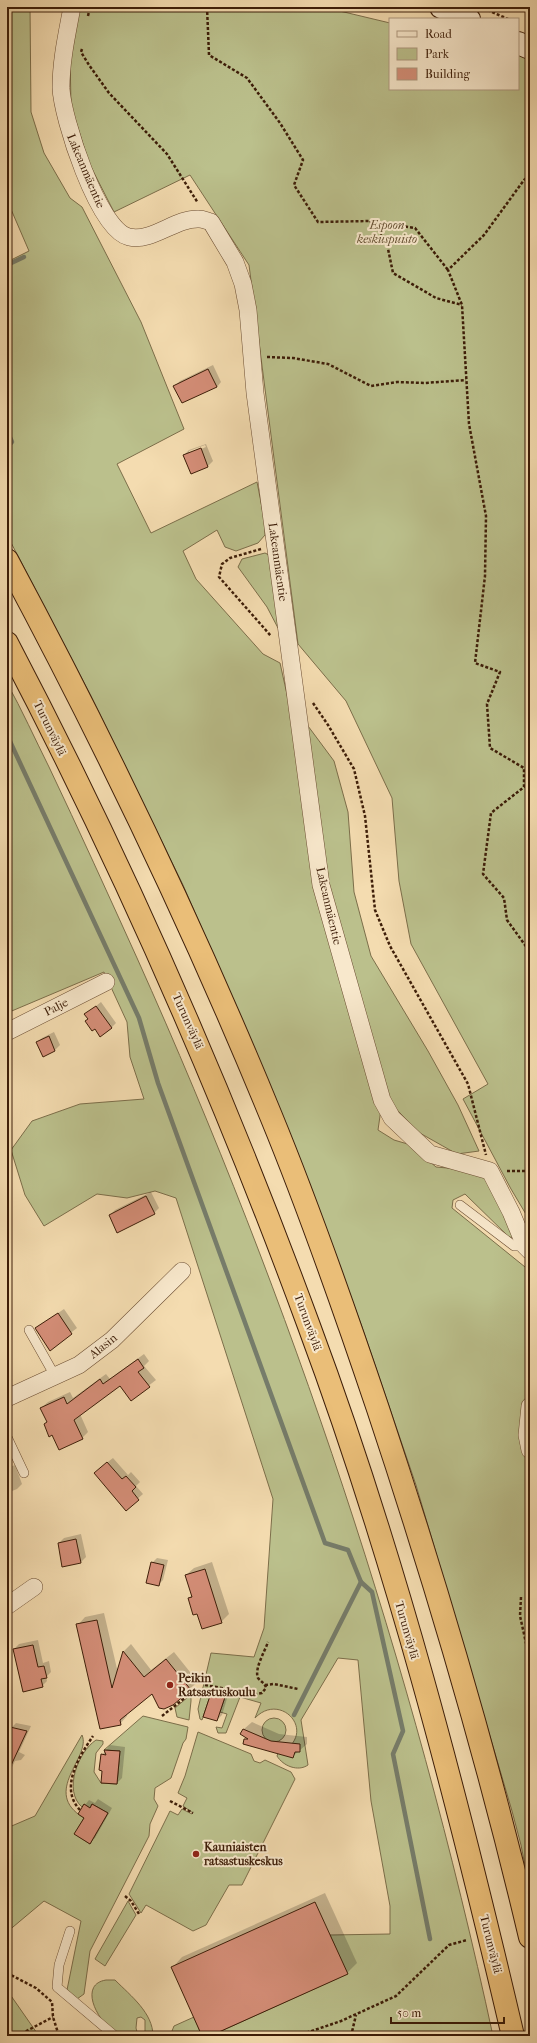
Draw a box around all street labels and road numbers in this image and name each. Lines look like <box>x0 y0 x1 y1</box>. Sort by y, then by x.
street label: Lakeanmäentie <box>64 132 108 210</box>
street label: Lakeanmäentie <box>266 522 290 602</box>
street label: Turunväylä <box>31 698 70 758</box>
street label: Lakeanmäentie <box>313 866 345 946</box>
street label: Turunväylä <box>169 991 207 1052</box>
street label: Palje <box>42 995 70 1019</box>
street label: Turunväylä <box>291 1292 325 1353</box>
street label: Alasin <box>86 1331 120 1362</box>
street label: Turunväylä <box>392 1599 422 1661</box>
street label: Turunväylä <box>477 1913 505 1975</box>

